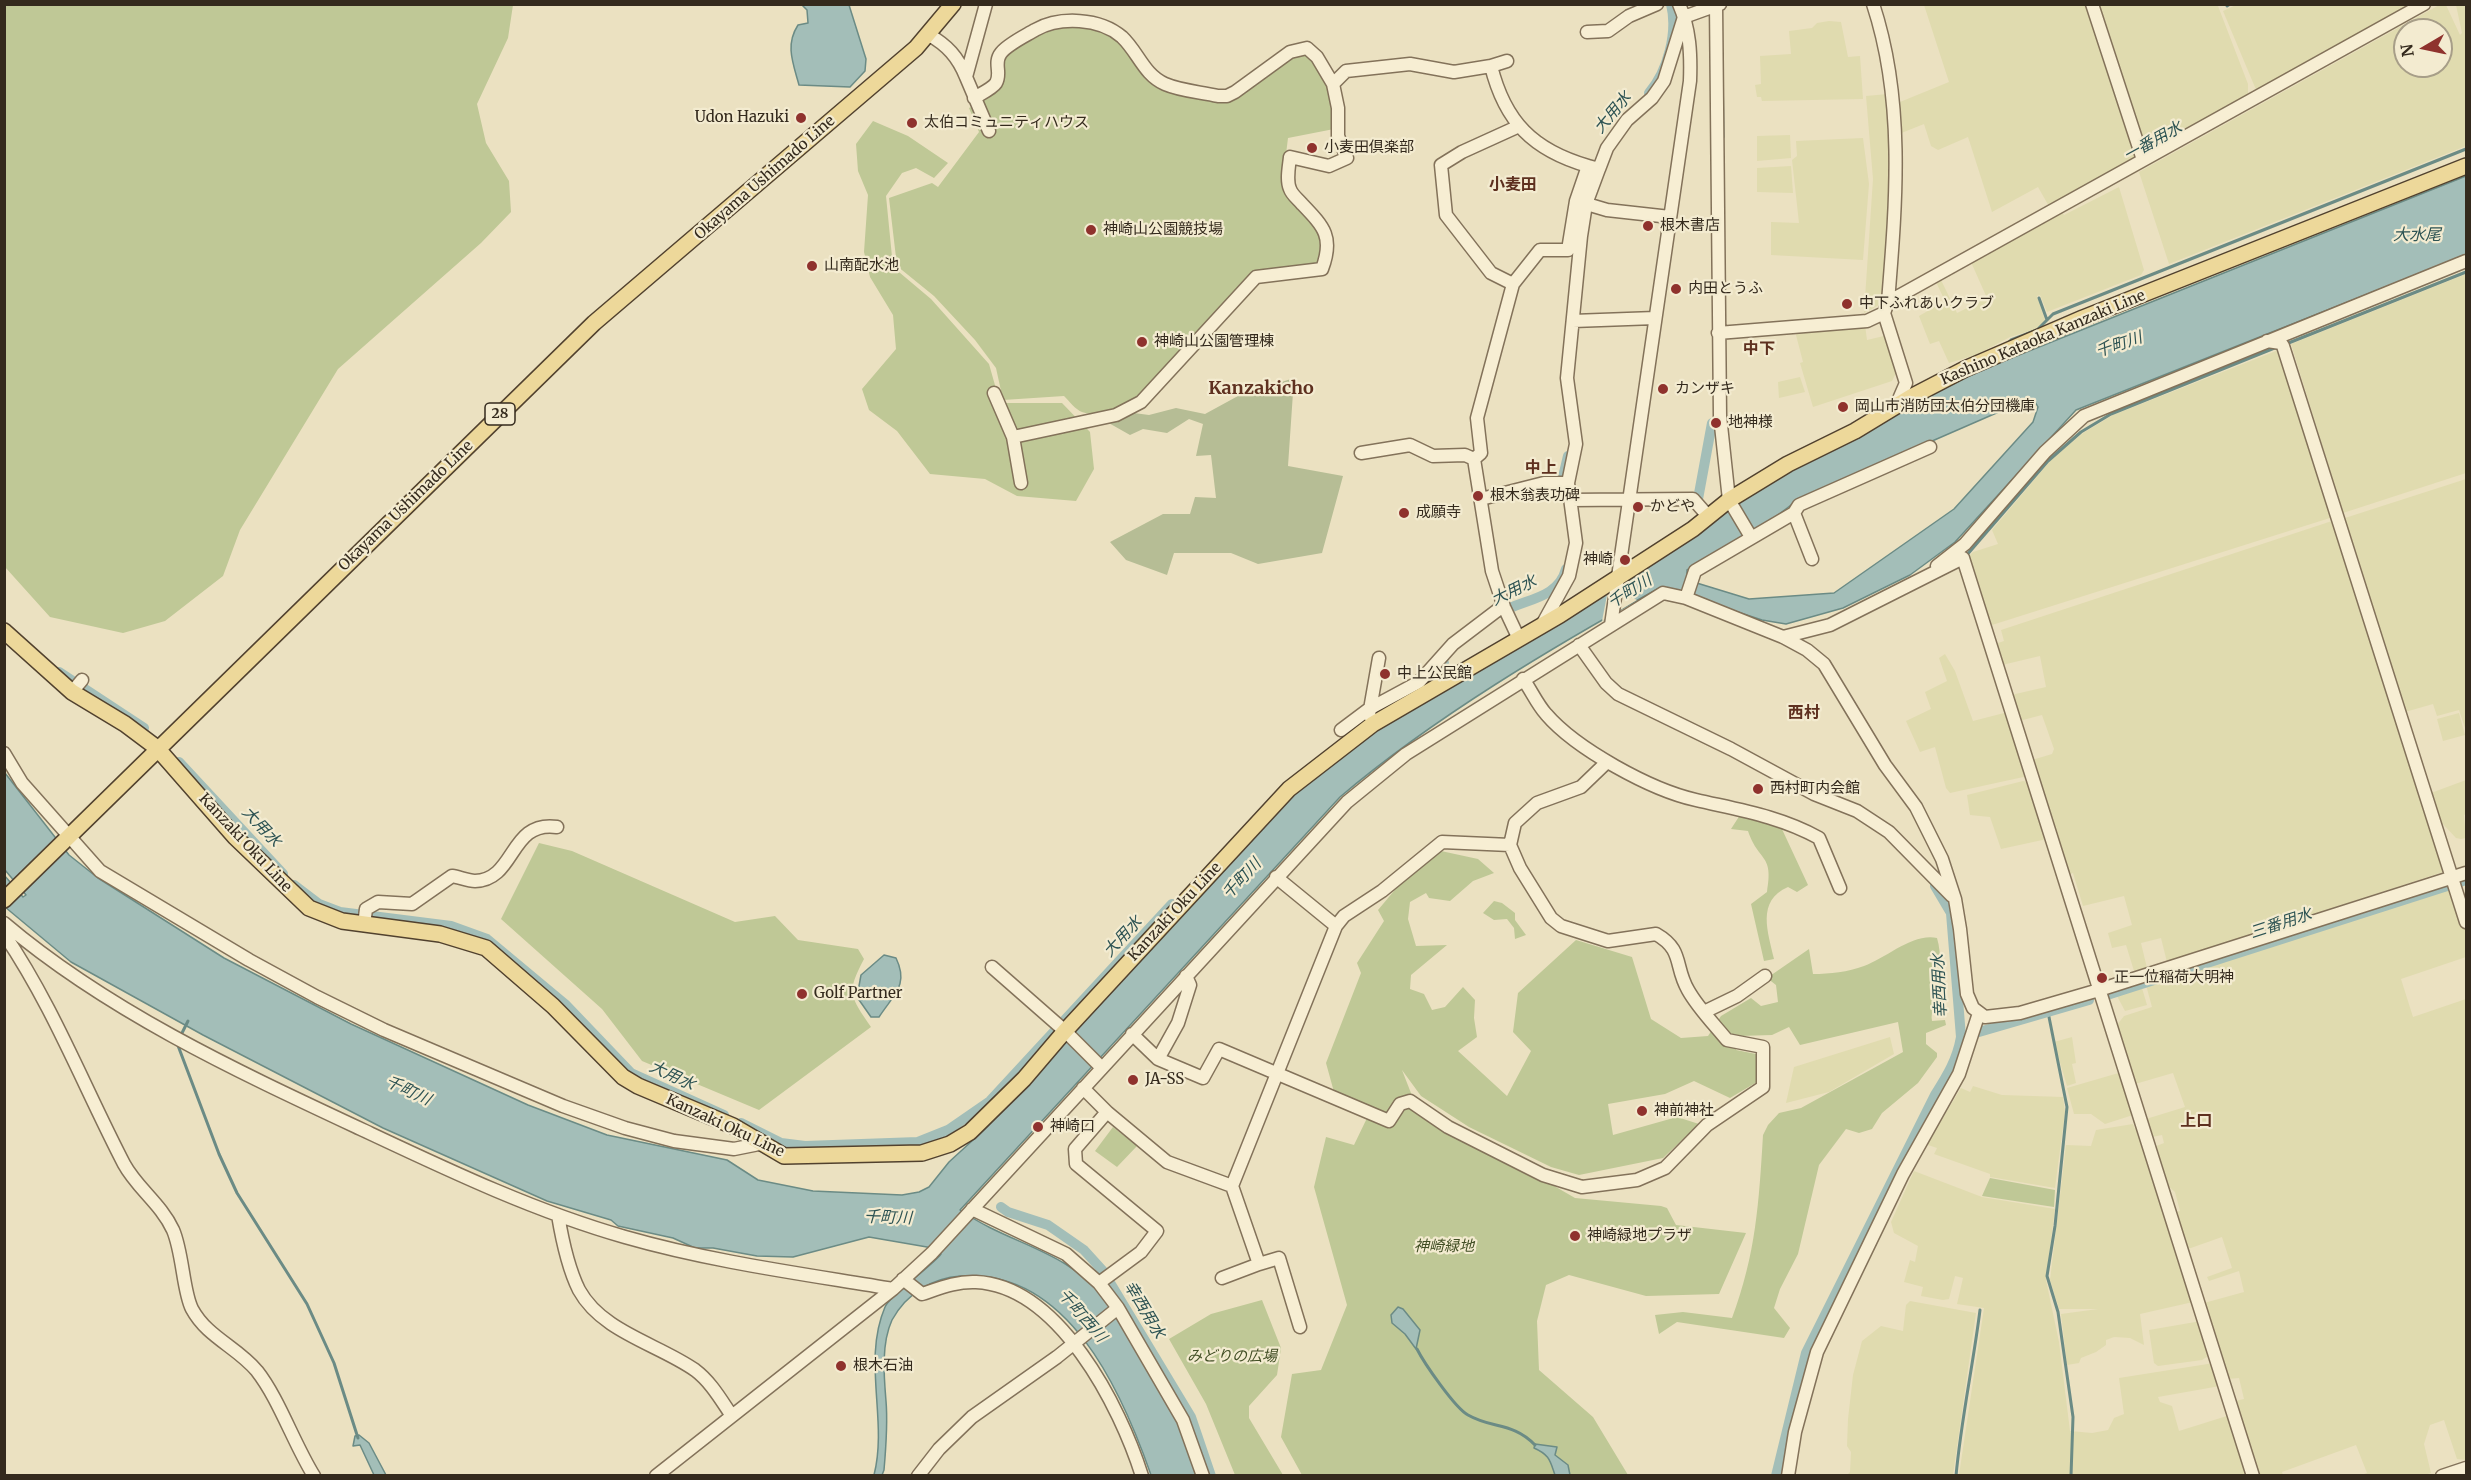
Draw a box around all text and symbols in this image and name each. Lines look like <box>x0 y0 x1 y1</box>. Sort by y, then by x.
north arrow <box>2393 18 2453 78</box>
text: N <box>2396 43 2418 58</box>
water label: 大用水 <box>1590 88 1636 138</box>
place label: Udon Hazuki <box>695 109 789 127</box>
marker: Udon Hazuki <box>794 111 808 125</box>
street label: Okayama Ushimado Line <box>691 112 839 244</box>
place label: 太伯コミュニティハウス <box>924 114 1089 132</box>
marker: 太伯コミュニティハウス <box>905 116 919 130</box>
water label: 一番用水 <box>2120 118 2186 166</box>
place label: 小麦田倶楽部 <box>1324 139 1414 157</box>
marker: 小麦田倶楽部 <box>1305 141 1319 155</box>
district label: 小麦田 <box>1489 175 1537 195</box>
place label: 根木書店 <box>1660 217 1720 235</box>
marker: 根木書店 <box>1641 219 1655 233</box>
place label: 神崎山公園競技場 <box>1103 221 1223 239</box>
marker: 神崎山公園競技場 <box>1084 223 1098 237</box>
water label: 大水尾 <box>2393 225 2441 245</box>
place label: 山南配水池 <box>824 257 899 275</box>
marker: 山南配水池 <box>805 259 819 273</box>
place label: 内田とうふ <box>1688 280 1763 298</box>
marker: 内田とうふ <box>1669 282 1683 296</box>
street label: Kashino Kataoka Kanzaki Line <box>1938 287 2148 389</box>
place label: 中下ふれあいクラブ <box>1859 295 1994 313</box>
marker: 中下ふれあいクラブ <box>1840 297 1854 311</box>
water label: 千町川 <box>2093 328 2145 362</box>
place label: 神崎山公園管理棟 <box>1154 333 1274 351</box>
marker: 神崎山公園管理棟 <box>1135 335 1149 349</box>
district label: 中下 <box>1743 339 1775 359</box>
district label: Kanzakicho <box>1208 378 1314 400</box>
place label: カンザキ <box>1675 380 1735 398</box>
marker: カンザキ <box>1656 382 1670 396</box>
place label: 岡山市消防団太伯分団機庫 <box>1855 398 2035 416</box>
marker: 岡山市消防団太伯分団機庫 <box>1836 400 1850 414</box>
road number: 28 <box>485 403 515 425</box>
place label: 地神様 <box>1728 414 1773 432</box>
marker: 地神様 <box>1709 416 1723 430</box>
street label: Okayama Ushimado Line <box>335 437 477 575</box>
district label: 中上 <box>1525 458 1557 478</box>
place label: 根木翁表功碑 <box>1490 487 1580 505</box>
marker: 根木翁表功碑 <box>1471 489 1485 503</box>
place label: かどや <box>1650 498 1695 516</box>
marker: かどや <box>1631 500 1645 514</box>
place label: 成願寺 <box>1416 504 1461 522</box>
marker: 成願寺 <box>1397 506 1411 520</box>
place label: 神崎 <box>1583 551 1613 569</box>
marker: 神崎 <box>1618 553 1632 567</box>
water label: 千町川 <box>1605 571 1655 613</box>
water label: 大用水 <box>1488 572 1540 610</box>
place label: 中上公民館 <box>1397 665 1472 683</box>
marker: 中上公民館 <box>1378 667 1392 681</box>
district label: 西村 <box>1788 703 1820 723</box>
place label: 西村町内会館 <box>1770 780 1860 798</box>
marker: 西村町内会館 <box>1751 782 1765 796</box>
street label: Kanzaki Oku Line <box>195 790 295 896</box>
water label: 大用水 <box>238 803 284 851</box>
water label: 千町川 <box>1219 855 1265 903</box>
street label: Kanzaki Oku Line <box>1125 859 1225 965</box>
water label: 三番用水 <box>2248 905 2314 943</box>
water label: 大用水 <box>1100 913 1146 961</box>
water label: 幸西用水 <box>1929 954 1951 1018</box>
place label: 正一位稲荷大明神 <box>2114 969 2234 987</box>
marker: 正一位稲荷大明神 <box>2095 971 2109 985</box>
place label: Golf Partner <box>814 985 902 1003</box>
marker: Golf Partner <box>795 987 809 1001</box>
water label: 大用水 <box>646 1057 698 1095</box>
place label: JA-SS <box>1145 1071 1184 1089</box>
water label: 千町川 <box>382 1072 434 1110</box>
marker: JA-SS <box>1126 1073 1140 1087</box>
street label: Kanzaki Oku Line <box>663 1091 787 1161</box>
place label: 神前神社 <box>1654 1102 1714 1120</box>
marker: 神前神社 <box>1635 1104 1649 1118</box>
district label: 上口 <box>2180 1111 2212 1131</box>
place label: 神崎口 <box>1050 1118 1095 1136</box>
marker: 神崎口 <box>1031 1120 1045 1134</box>
water label: 千町川 <box>864 1208 912 1228</box>
place label: 神崎緑地プラザ <box>1587 1227 1692 1245</box>
marker: 神崎緑地プラザ <box>1568 1229 1582 1243</box>
park label: 神崎緑地 <box>1414 1238 1474 1256</box>
water label: 幸西用水 <box>1119 1278 1169 1342</box>
water label: 千町西川 <box>1054 1286 1110 1346</box>
park label: みどりの広場 <box>1187 1348 1277 1366</box>
place label: 根木石油 <box>853 1357 913 1375</box>
marker: 根木石油 <box>834 1359 848 1373</box>

